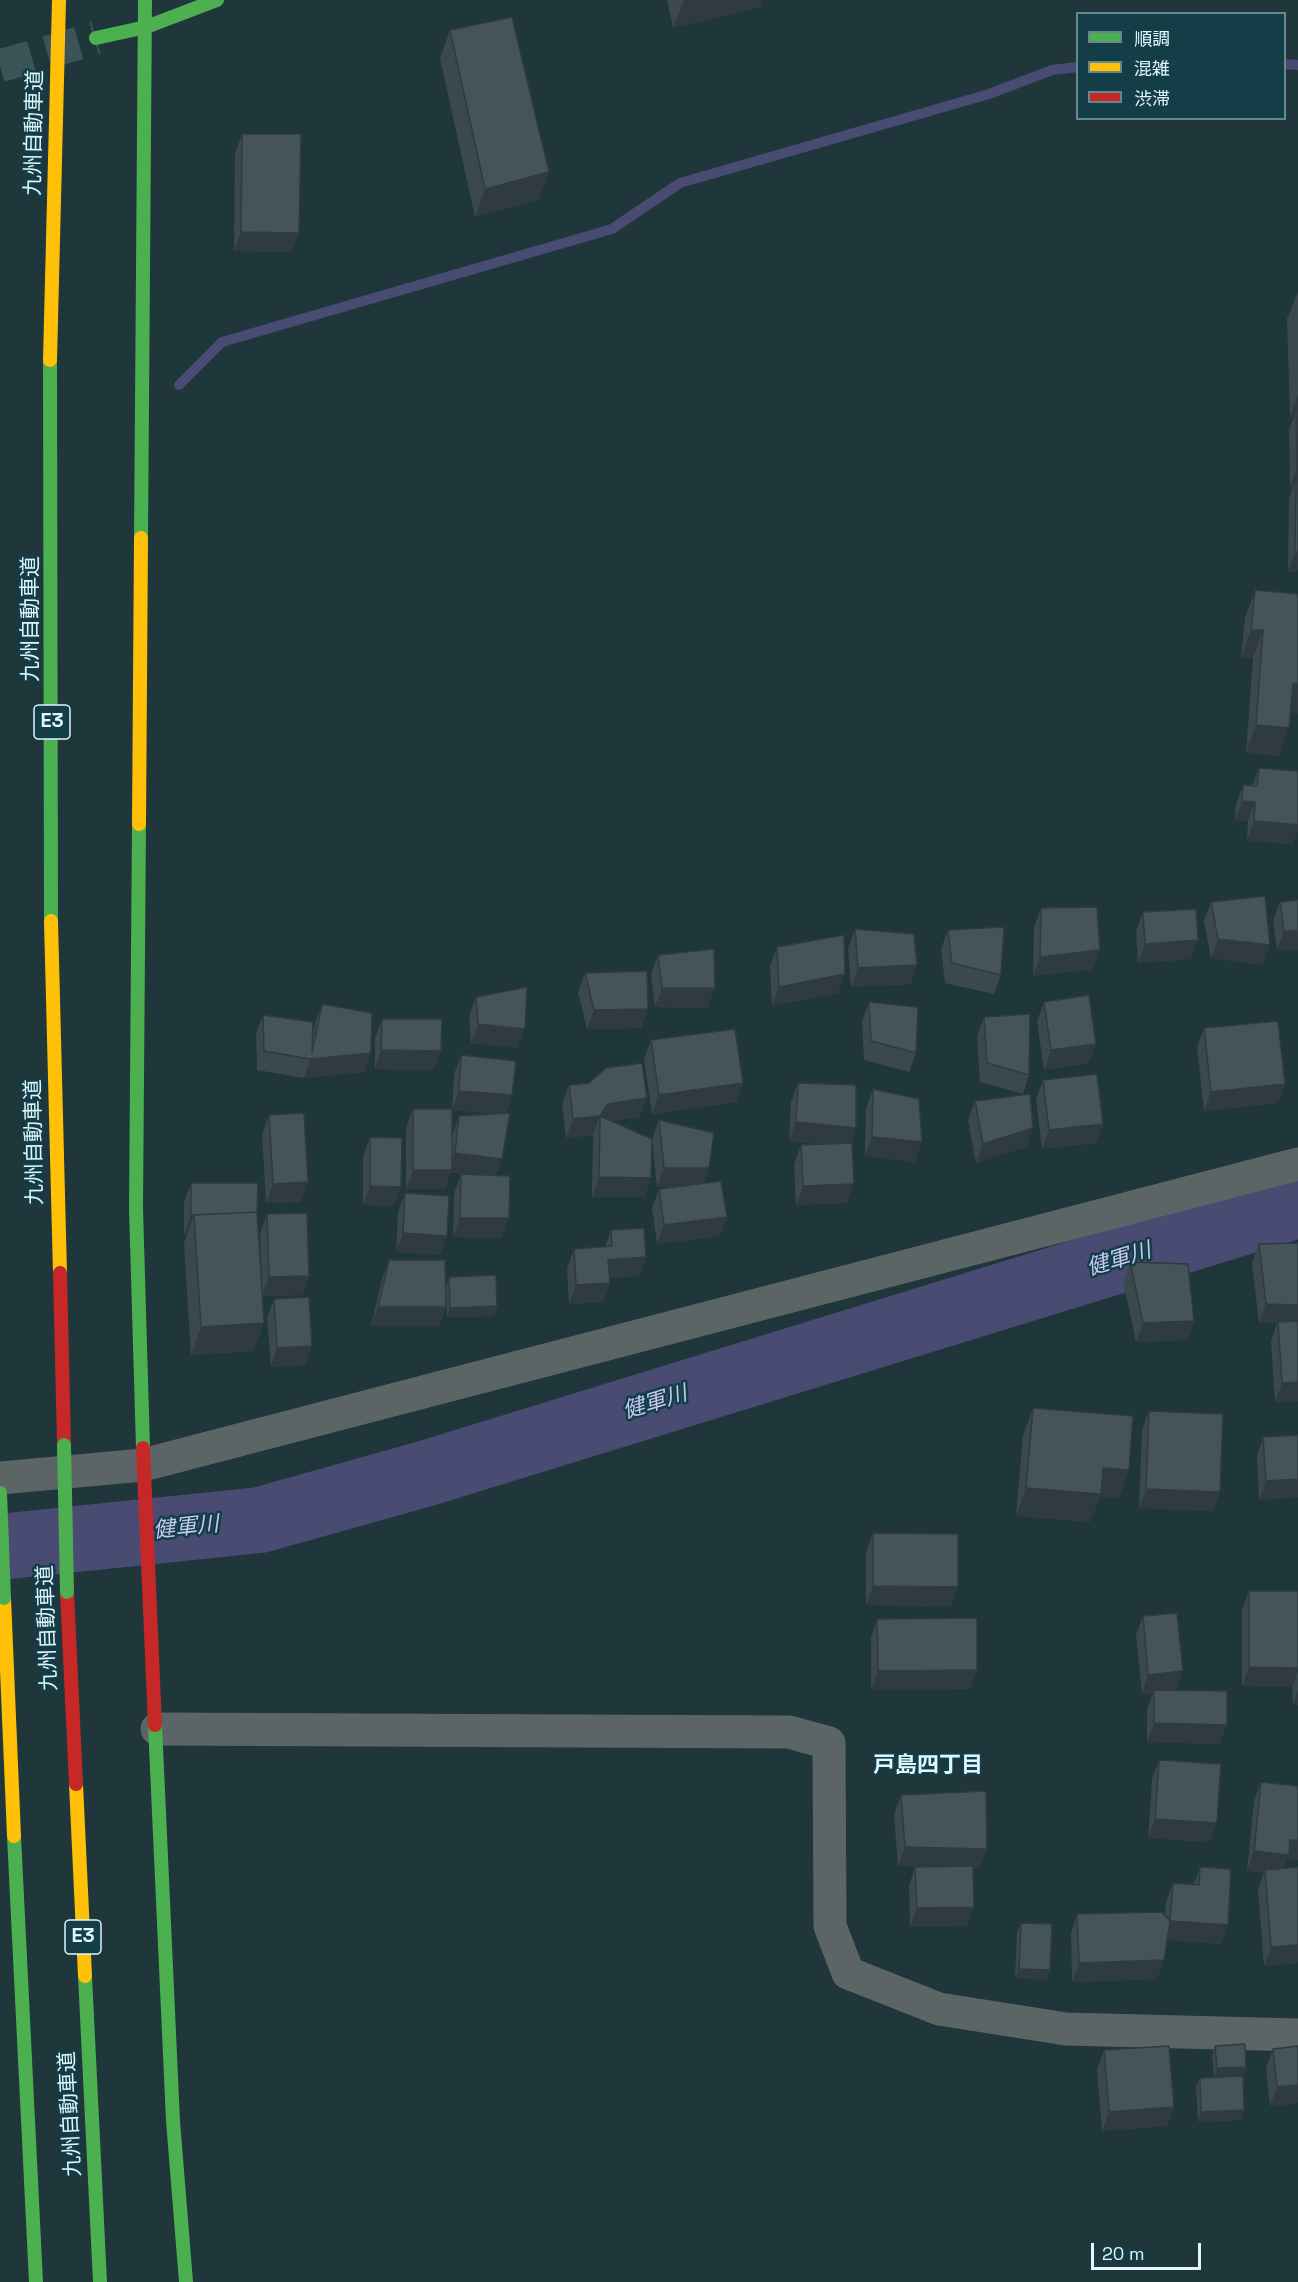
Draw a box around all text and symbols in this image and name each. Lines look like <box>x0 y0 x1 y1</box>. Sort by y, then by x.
legend <box>1076 12 1286 120</box>
text: 順調 <box>1134 27 1170 50</box>
text: 混雑 <box>1134 57 1170 80</box>
street label: 九州自動車道 <box>21 70 49 196</box>
text: 渋滞 <box>1134 87 1170 110</box>
street label: 九州自動車道 <box>18 556 44 682</box>
road number: E3 <box>34 705 70 739</box>
street label: 九州自動車道 <box>21 1079 49 1205</box>
water label: 健軍川 <box>1084 1238 1154 1282</box>
water label: 健軍川 <box>620 1381 690 1425</box>
water label: 健軍川 <box>152 1511 220 1545</box>
street label: 九州自動車道 <box>33 1565 63 1691</box>
district label: 戸島四丁目 <box>873 1753 983 1779</box>
road number: E3 <box>65 1920 101 1954</box>
street label: 九州自動車道 <box>55 2050 87 2178</box>
scale bar <box>1094 2231 1204 2269</box>
text: 20 m <box>1102 2242 1145 2265</box>

